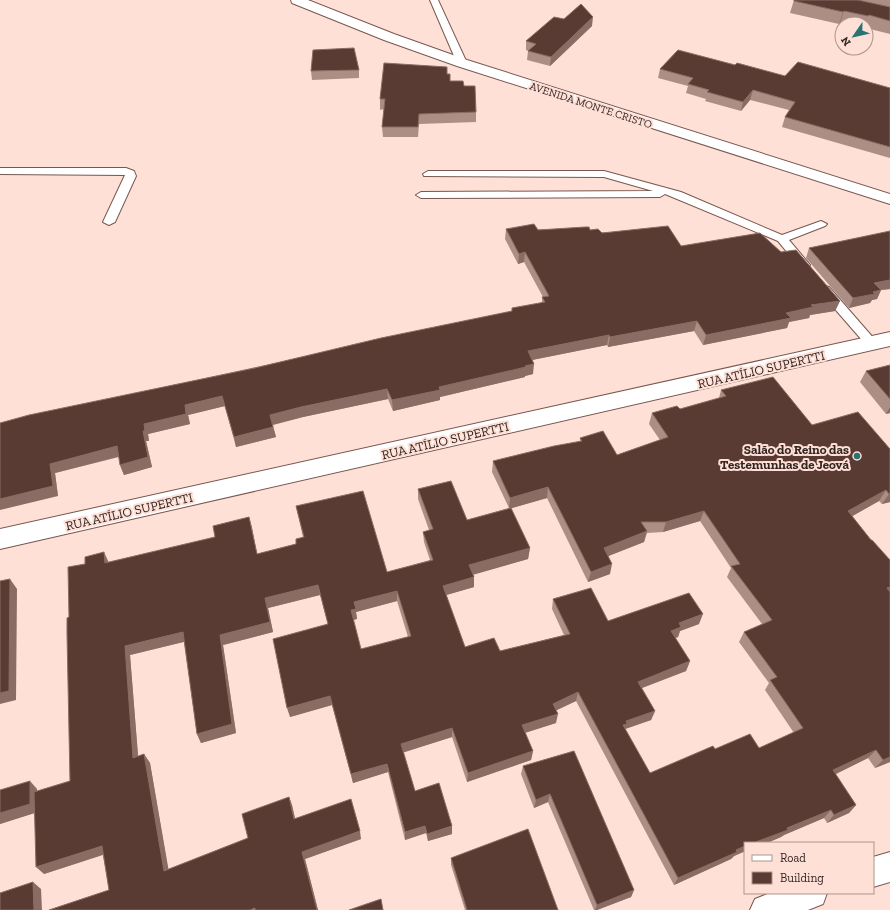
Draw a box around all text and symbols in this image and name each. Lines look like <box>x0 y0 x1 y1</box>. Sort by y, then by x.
north arrow <box>834 16 874 56</box>
text: N <box>838 34 854 48</box>
street label: AVENIDA MONTE CRISTO <box>528 80 654 131</box>
street label: RUA ATÍLIO SUPERTTI <box>696 348 826 391</box>
street label: RUA ATÍLIO SUPERTTI <box>380 419 510 462</box>
place label: Salão do Reino das Testemunhas de Jeová <box>720 442 849 472</box>
marker: Salão do Reino das Testemunhas de Jeová <box>852 451 862 461</box>
street label: RUA ATÍLIO SUPERTTI <box>64 490 194 533</box>
legend <box>744 842 874 894</box>
text: Road <box>780 851 806 865</box>
text: Building <box>780 871 824 885</box>

